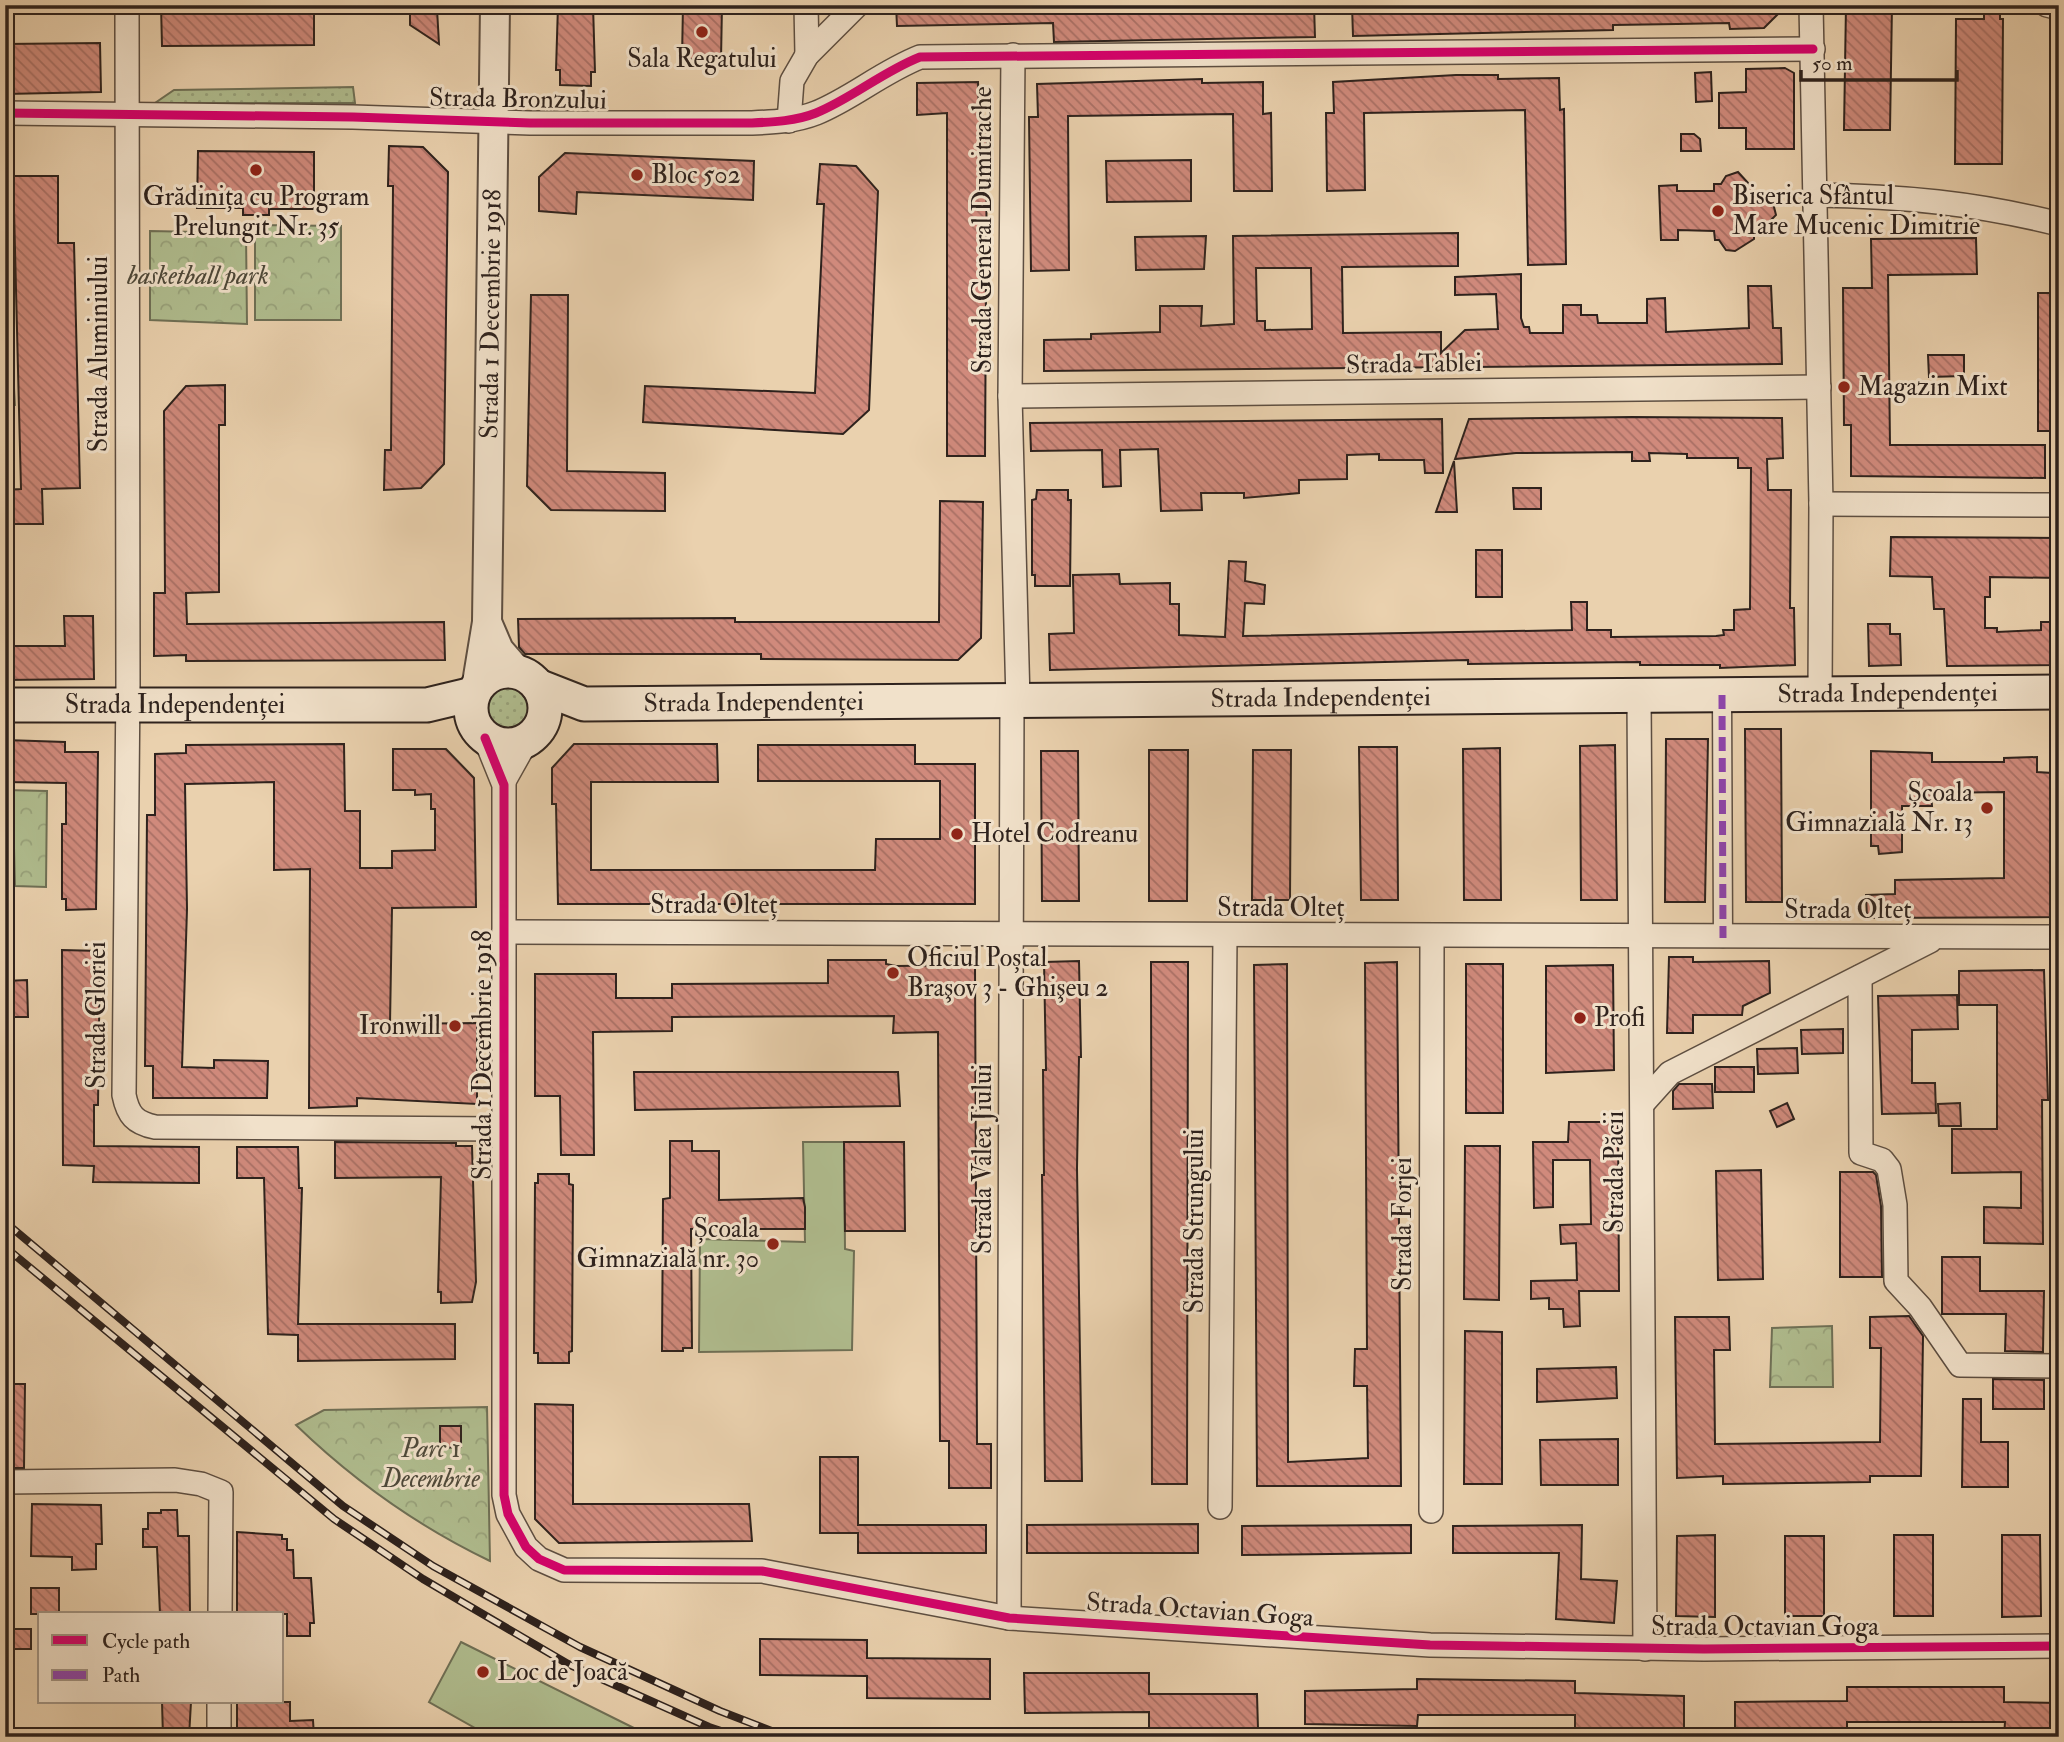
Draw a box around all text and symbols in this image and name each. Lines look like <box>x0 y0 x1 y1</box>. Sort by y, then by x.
marker: Sala Regatului <box>694 24 710 40</box>
scale bar <box>1801 38 1957 82</box>
place label: Sala Regatului <box>627 43 777 75</box>
text: 50 m <box>1812 50 1853 77</box>
street label: Strada Bronzului <box>429 81 607 117</box>
street label: Strada General Dumitrache <box>967 86 999 374</box>
place label: Bloc 502 <box>651 159 741 191</box>
marker: Grădinița cu Program Prelungit Nr. 35 <box>248 162 264 178</box>
marker: Bloc 502 <box>629 167 645 183</box>
place label: Biserica Sfântul Mare Mucenic Dimitrie <box>1732 180 1980 242</box>
place label: Grădinița cu Program Prelungit Nr. 35 <box>143 181 369 243</box>
street label: Strada 1 Decembrie 1918 <box>473 189 509 439</box>
marker: Biserica Sfântul Mare Mucenic Dimitrie <box>1710 203 1726 219</box>
street label: Strada Aluminiului <box>83 256 115 452</box>
park label: basketball park <box>126 260 269 292</box>
street label: Strada Tablei <box>1346 347 1482 381</box>
place label: Magazin Mixt <box>1858 371 2008 403</box>
marker: Magazin Mixt <box>1836 379 1852 395</box>
street label: Strada Independenței <box>1777 676 1998 710</box>
street label: Strada Independenței <box>1210 681 1431 715</box>
street label: Strada Independenței <box>643 686 864 720</box>
street label: Strada Independenței <box>65 689 285 722</box>
place label: Școala Gimnazială Nr. 13 <box>1785 777 1973 839</box>
marker: Școala Gimnazială Nr. 13 <box>1979 800 1995 816</box>
place label: Hotel Codreanu <box>971 818 1138 850</box>
marker: Hotel Codreanu <box>949 826 965 842</box>
street label: Strada Olteț <box>650 889 778 921</box>
street label: Strada Olteț <box>1217 892 1345 924</box>
street label: Strada Olteț <box>1784 894 1912 926</box>
street label: Strada 1 Decembrie 1918 <box>467 930 499 1180</box>
street label: Strada Gloriei <box>81 941 113 1089</box>
place label: Oficiul Poștal Braşov 3 - Ghişeu 2 <box>907 942 1108 1004</box>
marker: Oficiul Poștal Braşov 3 - Ghişeu 2 <box>885 965 901 981</box>
place label: Profi <box>1594 1002 1645 1034</box>
place label: Ironwill <box>359 1010 441 1042</box>
marker: Profi <box>1572 1010 1588 1026</box>
marker: Ironwill <box>447 1018 463 1034</box>
street label: Strada Valea Jiului <box>967 1064 999 1254</box>
street label: Strada Păcii <box>1599 1111 1631 1233</box>
street label: Strada Strungului <box>1179 1128 1211 1314</box>
street label: Strada Forjei <box>1387 1157 1419 1291</box>
place label: Școala Gimnazială nr. 30 <box>576 1213 759 1275</box>
marker: Școala Gimnazială nr. 30 <box>765 1236 781 1252</box>
park label: Parc 1 Decembrie <box>381 1433 480 1495</box>
street label: Strada Octavian Goga <box>1085 1586 1315 1634</box>
street label: Strada Octavian Goga <box>1651 1611 1879 1643</box>
legend <box>38 1612 284 1704</box>
text: Cycle path <box>102 1628 190 1655</box>
place label: Loc de Joacă <box>497 1656 628 1688</box>
text: Path <box>102 1662 140 1689</box>
marker: Loc de Joacă <box>475 1664 491 1680</box>

